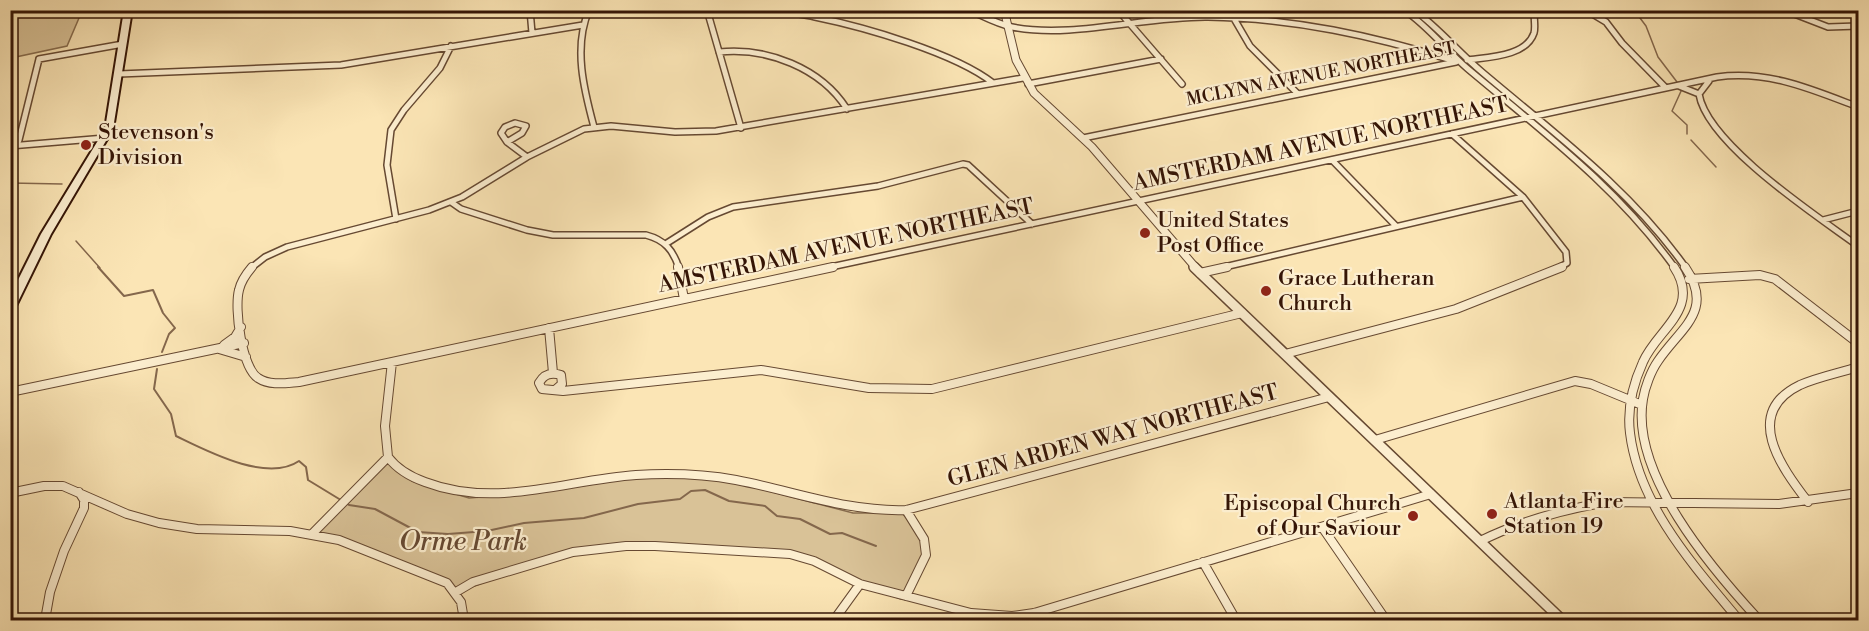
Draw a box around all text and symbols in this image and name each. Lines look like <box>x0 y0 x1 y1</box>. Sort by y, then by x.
street label: MCLYNN AVENUE NORTHEAST <box>1184 36 1458 111</box>
street label: AMSTERDAM AVENUE NORTHEAST <box>1130 91 1511 197</box>
place label: Stevenson's Division <box>98 119 214 171</box>
marker: Stevenson's Division <box>79 138 93 152</box>
street label: AMSTERDAM AVENUE NORTHEAST <box>655 193 1036 299</box>
place label: United States Post Office <box>1157 207 1289 259</box>
marker: United States Post Office <box>1138 226 1152 240</box>
place label: Grace Lutheran Church <box>1278 265 1435 317</box>
marker: Grace Lutheran Church <box>1259 284 1273 298</box>
street label: GLEN ARDEN WAY NORTHEAST <box>945 379 1281 493</box>
place label: Atlanta Fire Station 19 <box>1503 488 1624 540</box>
place label: Episcopal Church of Our Saviour <box>1224 490 1401 542</box>
marker: Atlanta Fire Station 19 <box>1485 507 1499 521</box>
marker: Episcopal Church of Our Saviour <box>1406 509 1420 523</box>
park label: Orme Park <box>399 525 527 559</box>

